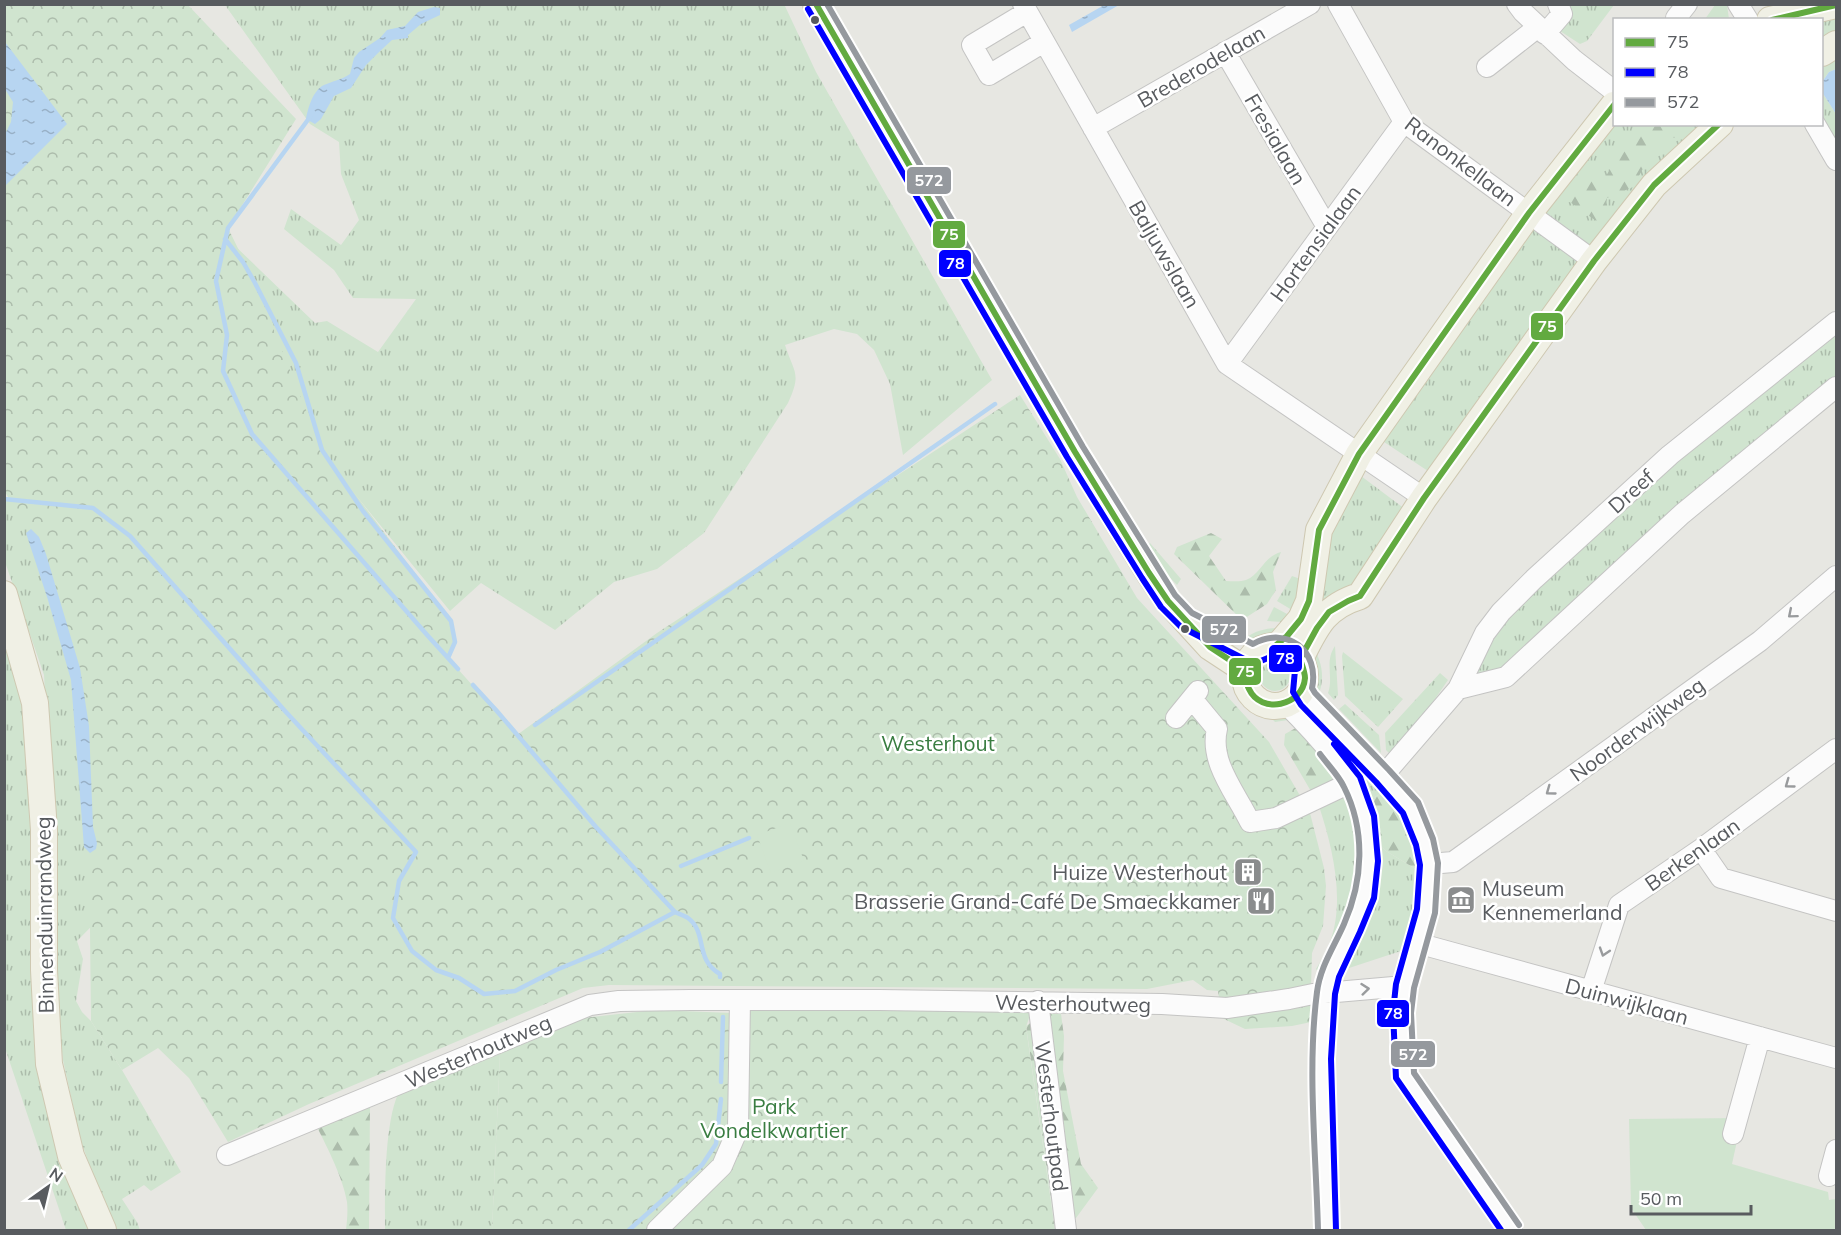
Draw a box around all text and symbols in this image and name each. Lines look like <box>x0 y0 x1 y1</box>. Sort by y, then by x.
unlabelled marker <box>809 14 821 26</box>
legend <box>1613 18 1823 126</box>
street label: Brederodelaan <box>1132 19 1270 113</box>
text: 75 <box>1667 30 1689 53</box>
text: 78 <box>1667 60 1689 83</box>
street label: Fresialaan <box>1239 89 1313 189</box>
text: 572 <box>1667 90 1699 113</box>
street label: Ranonkellaan <box>1400 111 1522 211</box>
line badge: 572 <box>906 166 952 195</box>
text: 572 <box>915 170 943 190</box>
street label: Hortensialaan <box>1264 180 1366 306</box>
street label: Baljuwslaan <box>1124 196 1206 312</box>
line badge: 75 <box>932 220 966 249</box>
text: 75 <box>939 224 959 244</box>
line badge: 78 <box>938 249 972 278</box>
text: 78 <box>945 253 965 273</box>
line badge: 75 <box>1530 312 1564 341</box>
text: 75 <box>1537 316 1557 336</box>
street label: Dreef <box>1603 463 1660 518</box>
one-way arrow <box>1788 606 1799 617</box>
line badge: 572 <box>1201 615 1247 644</box>
text: 572 <box>1210 619 1238 639</box>
unlabelled marker <box>1179 623 1191 635</box>
line badge: 78 <box>1268 644 1303 673</box>
text: 78 <box>1275 648 1295 668</box>
line badge: 75 <box>1228 657 1262 686</box>
text: 75 <box>1235 661 1255 681</box>
street label: Noorderwijkweg <box>1564 671 1710 787</box>
park label: Westerhout <box>881 730 995 756</box>
one-way arrow <box>1785 777 1796 788</box>
one-way arrow <box>1546 784 1557 795</box>
street label: Berkenlaan <box>1639 812 1745 896</box>
street label: Binnenduinrandweg <box>29 816 59 1014</box>
building icon: Huize Westerhout <box>1232 856 1264 888</box>
place label: Huize Westerhout <box>1052 859 1227 885</box>
place label: Museum Kennemerland <box>1482 875 1623 925</box>
museum icon: Museum Kennemerland <box>1445 884 1477 916</box>
restaurant icon: Brasserie Grand-Café De Smaeckkamer <box>1245 885 1277 917</box>
place label: Brasserie Grand-Café De Smaeckkamer <box>854 888 1240 914</box>
one-way arrow <box>1599 946 1611 957</box>
street label: Duinwijklaan <box>1563 972 1691 1030</box>
one-way arrow <box>1361 983 1370 996</box>
street label: Westerhoutweg <box>995 989 1151 1017</box>
line badge: 78 <box>1376 999 1410 1028</box>
text: 78 <box>1383 1003 1403 1023</box>
street label: Westerhoutweg <box>401 1009 555 1093</box>
street label: Westerhoutpad <box>1030 1039 1074 1193</box>
line badge: 572 <box>1390 1040 1436 1068</box>
text: 572 <box>1399 1044 1427 1064</box>
park label: Park Vondelkwartier <box>700 1093 848 1143</box>
north arrow <box>18 1157 78 1217</box>
text: N <box>46 1163 67 1186</box>
scale bar <box>1631 1178 1751 1216</box>
text: 50 m <box>1640 1187 1682 1210</box>

